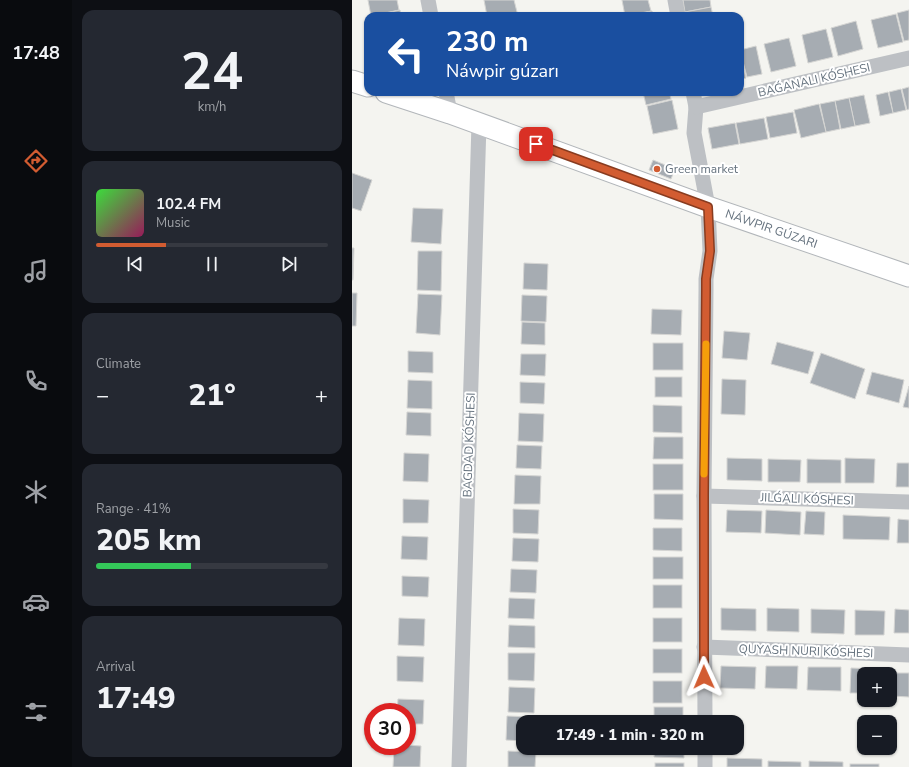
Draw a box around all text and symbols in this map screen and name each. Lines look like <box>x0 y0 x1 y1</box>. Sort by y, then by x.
text: 230 m <box>446 23 529 61</box>
icon: left <box>380 28 432 80</box>
text: 24 <box>181 36 243 107</box>
text: 17:48 <box>12 41 60 65</box>
text: Náwpir gúzarı <box>446 59 559 83</box>
street label: BAǴANALI KÓSHESI <box>756 59 872 101</box>
text: km/h <box>198 98 226 116</box>
pin <box>519 127 553 161</box>
icon: arrive <box>525 133 547 155</box>
icon: directions <box>22 147 50 175</box>
place label: Green market <box>665 161 739 177</box>
marker: Green market <box>652 164 662 174</box>
text: 102.4 FM <box>156 194 221 214</box>
street label: NÁWPIR GÚZARI <box>723 206 820 252</box>
text: Music <box>156 214 190 232</box>
icon: previous <box>124 253 146 275</box>
icon: pause <box>201 253 223 275</box>
icon: next <box>278 253 300 275</box>
icon: music <box>22 257 50 285</box>
text: Climate <box>96 355 141 373</box>
icon: phone <box>22 367 50 395</box>
text: 21° <box>188 375 236 416</box>
text: − <box>96 381 109 411</box>
text: + <box>315 381 328 411</box>
street label: BAGDAD KÓSHESI <box>459 392 479 498</box>
icon: climate <box>22 478 50 506</box>
street label: JILǴALI KÓSHESI <box>759 489 854 509</box>
text: Range · 41% <box>96 500 171 518</box>
text: 205 km <box>96 520 202 561</box>
icon: car <box>22 588 50 616</box>
street label: QUYASH NURI KÓSHESI <box>738 641 874 661</box>
position arrow <box>683 656 725 698</box>
text: Arrival <box>96 658 135 676</box>
map controls <box>857 667 897 755</box>
button: + <box>857 667 897 707</box>
text: 17:49 <box>96 678 176 719</box>
icon: filters <box>22 698 50 726</box>
speed limit sign: 30 <box>364 703 416 755</box>
button: − <box>857 715 897 755</box>
text: 17:49 · 1 min · 320 m <box>556 725 704 745</box>

